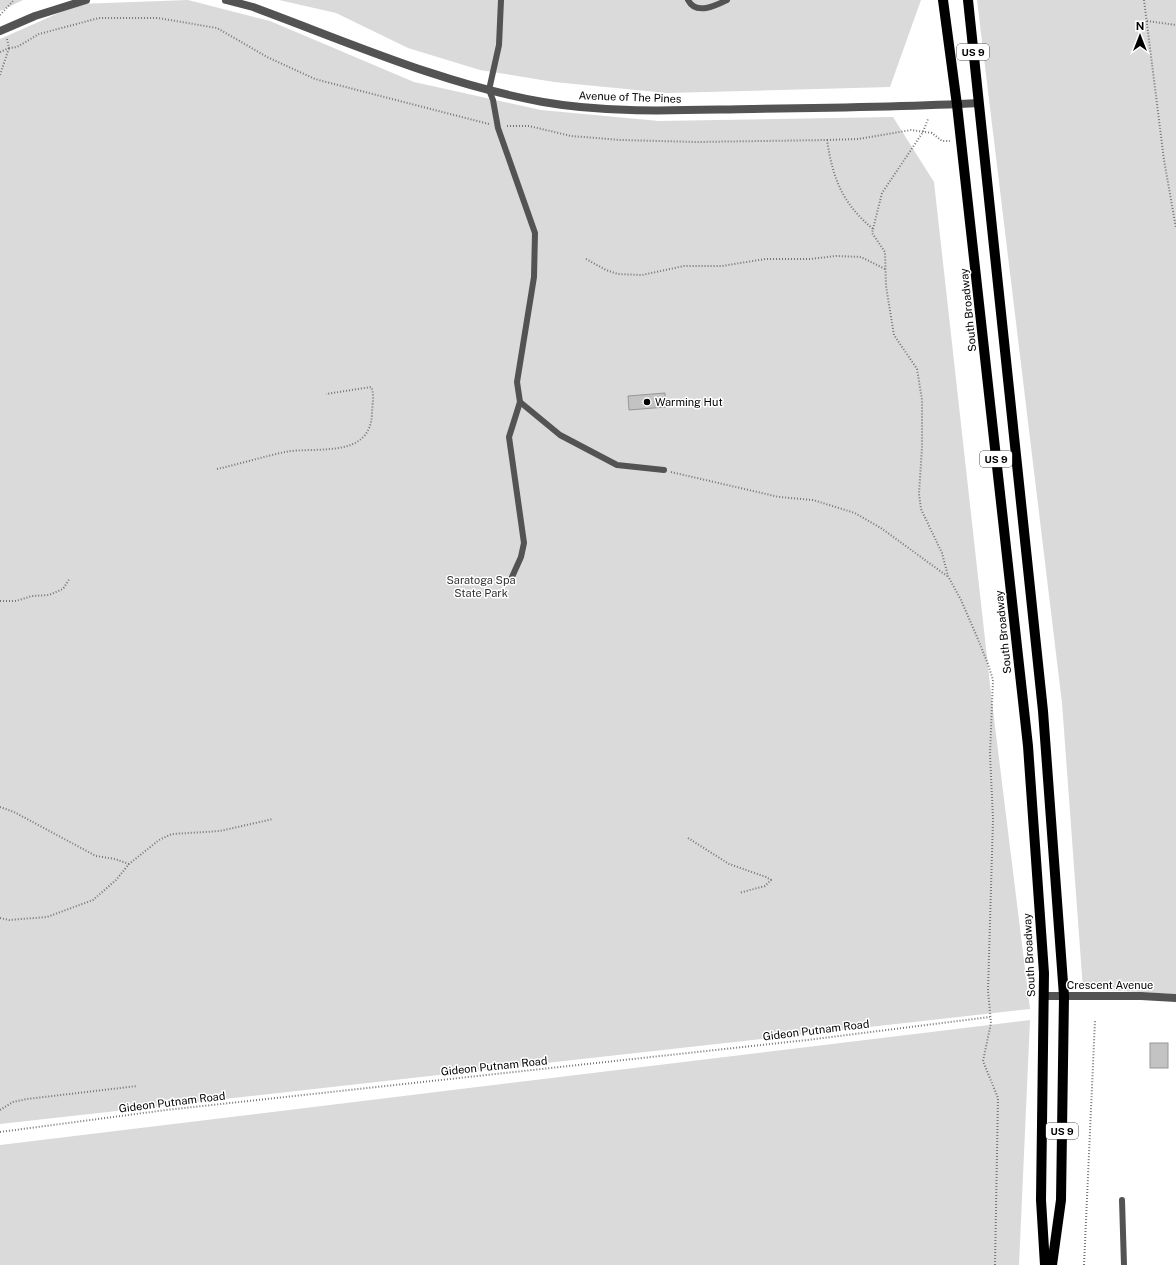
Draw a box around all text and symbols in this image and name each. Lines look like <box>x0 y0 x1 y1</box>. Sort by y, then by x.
north arrow <box>1120 16 1160 56</box>
text: N <box>1136 20 1144 32</box>
road number: US 9 <box>957 44 989 60</box>
street label: Avenue of The Pines <box>578 89 682 105</box>
street label: South Broadway <box>958 268 978 352</box>
place label: Warming Hut <box>655 396 723 408</box>
marker: Warming Hut <box>642 397 652 407</box>
road number: US 9 <box>980 451 1012 467</box>
park label: Saratoga Spa State Park <box>446 574 516 599</box>
street label: South Broadway <box>993 590 1013 674</box>
street label: South Broadway <box>1021 913 1037 997</box>
street label: Crescent Avenue <box>1067 979 1153 991</box>
street label: Gideon Putnam Road <box>762 1018 870 1042</box>
street label: Gideon Putnam Road <box>440 1054 548 1078</box>
street label: Gideon Putnam Road <box>118 1090 226 1114</box>
road number: US 9 <box>1046 1123 1078 1139</box>

